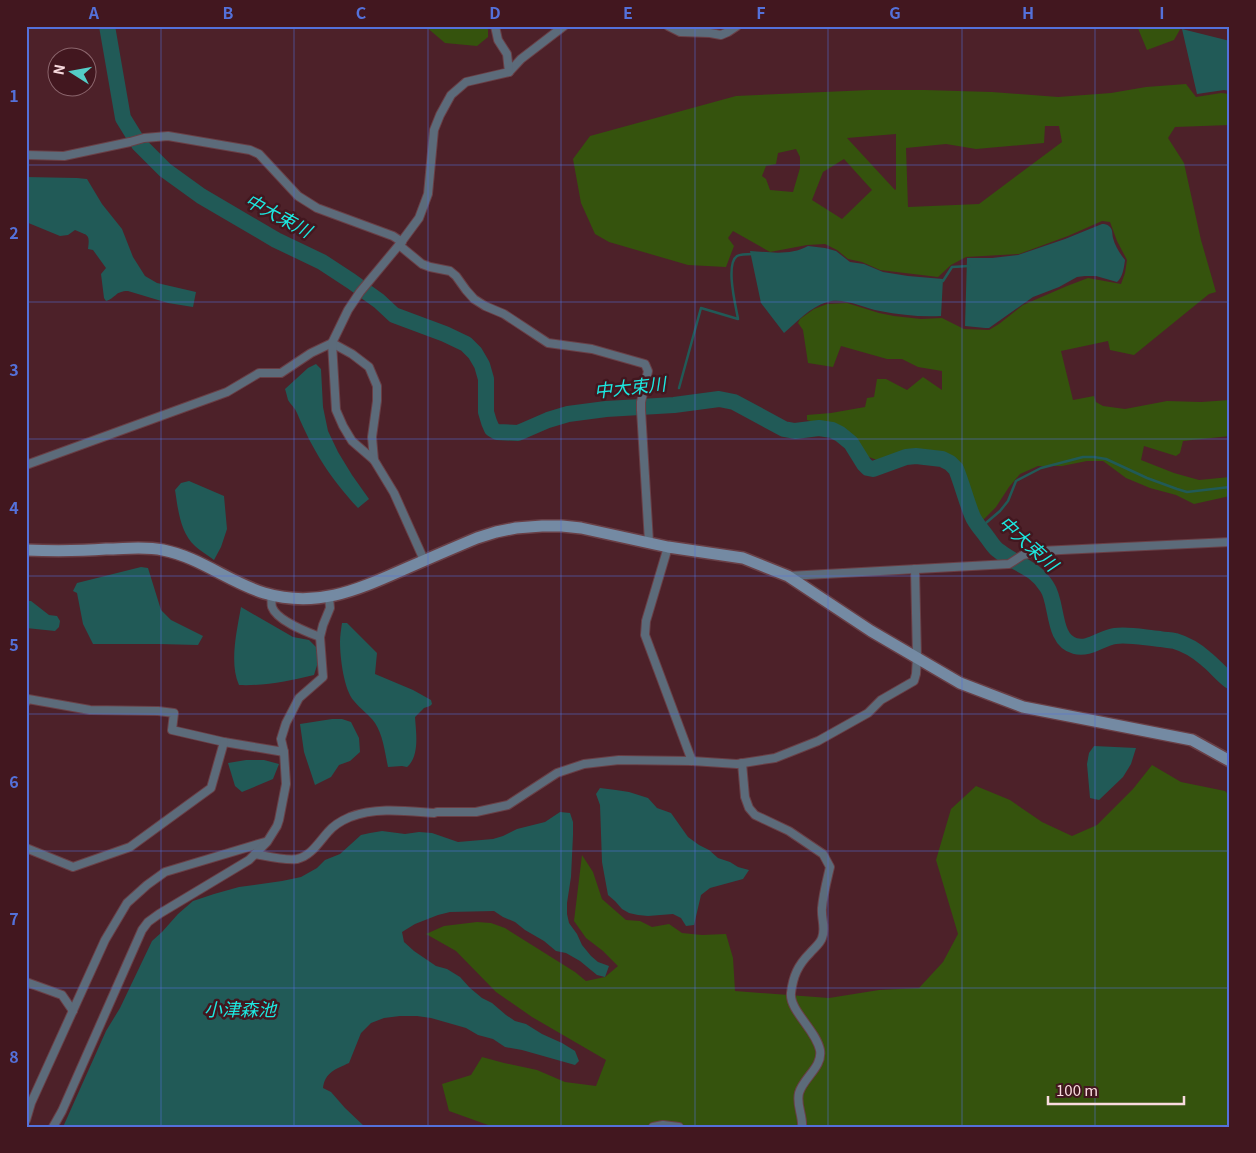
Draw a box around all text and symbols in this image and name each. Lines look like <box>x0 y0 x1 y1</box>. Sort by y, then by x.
text: A <box>88 0 100 24</box>
text: B <box>223 0 234 24</box>
text: C <box>356 0 367 24</box>
text: D <box>489 0 501 24</box>
text: E <box>623 0 633 24</box>
text: F <box>756 0 766 24</box>
text: G <box>889 0 901 24</box>
text: H <box>1022 0 1034 24</box>
text: I <box>1159 0 1165 24</box>
north arrow <box>48 48 98 98</box>
text: N <box>47 62 69 76</box>
text: 1 <box>9 83 19 107</box>
water label: 中大束川 <box>241 186 319 244</box>
text: 2 <box>9 220 19 244</box>
text: 3 <box>9 357 19 381</box>
water label: 中大束川 <box>593 369 669 403</box>
text: 4 <box>9 495 19 519</box>
water label: 中大束川 <box>994 509 1066 578</box>
text: 5 <box>9 632 19 656</box>
text: 6 <box>9 769 19 793</box>
text: 7 <box>9 906 19 930</box>
water label: 小津森池 <box>204 995 278 1021</box>
text: 8 <box>9 1044 19 1068</box>
scale bar <box>1048 1073 1185 1105</box>
text: 100 m <box>1056 1079 1098 1100</box>

